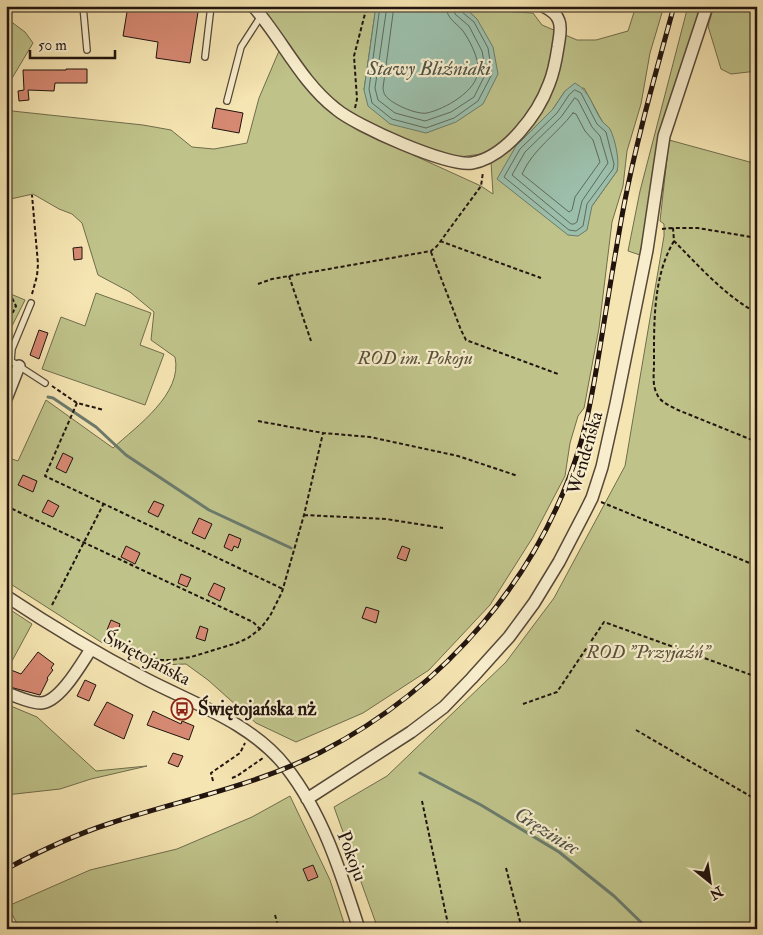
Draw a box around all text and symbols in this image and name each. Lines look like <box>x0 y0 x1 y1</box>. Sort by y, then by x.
scale bar <box>30 28 115 60</box>
text: 50 m <box>38 36 67 55</box>
water label: Stawy Bliźniaki <box>366 56 492 81</box>
park label: ROD im. Pokoju <box>356 346 473 370</box>
street label: Wendeńska <box>561 408 608 498</box>
street label: Świętojańska <box>99 623 196 691</box>
park label: ROD "Przyjaźń" <box>585 640 712 664</box>
place label: Świętojańska nż <box>198 695 317 721</box>
bus stop icon: Świętojańska nż <box>170 697 194 721</box>
water label: Gręziniec <box>510 801 585 861</box>
street label: Pokoju <box>332 828 373 885</box>
north arrow <box>686 858 736 908</box>
text: N <box>706 882 727 904</box>

